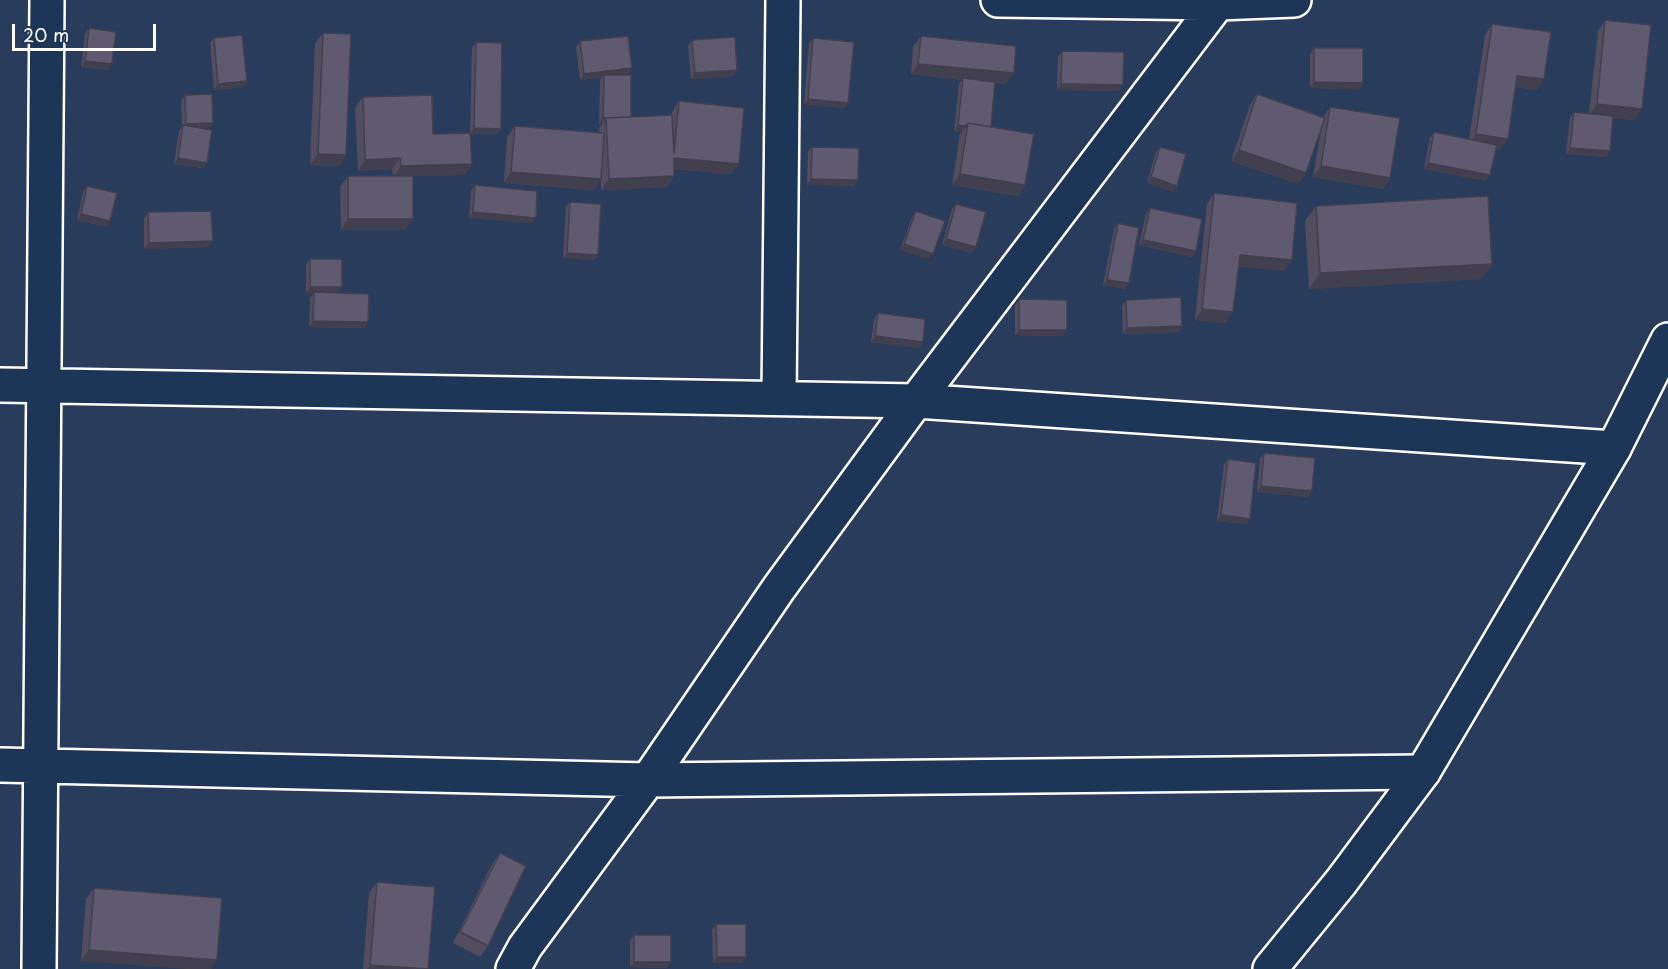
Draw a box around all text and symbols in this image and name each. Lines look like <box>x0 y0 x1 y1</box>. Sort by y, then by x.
scale bar <box>15 12 159 50</box>
text: 20 m <box>23 21 69 48</box>

